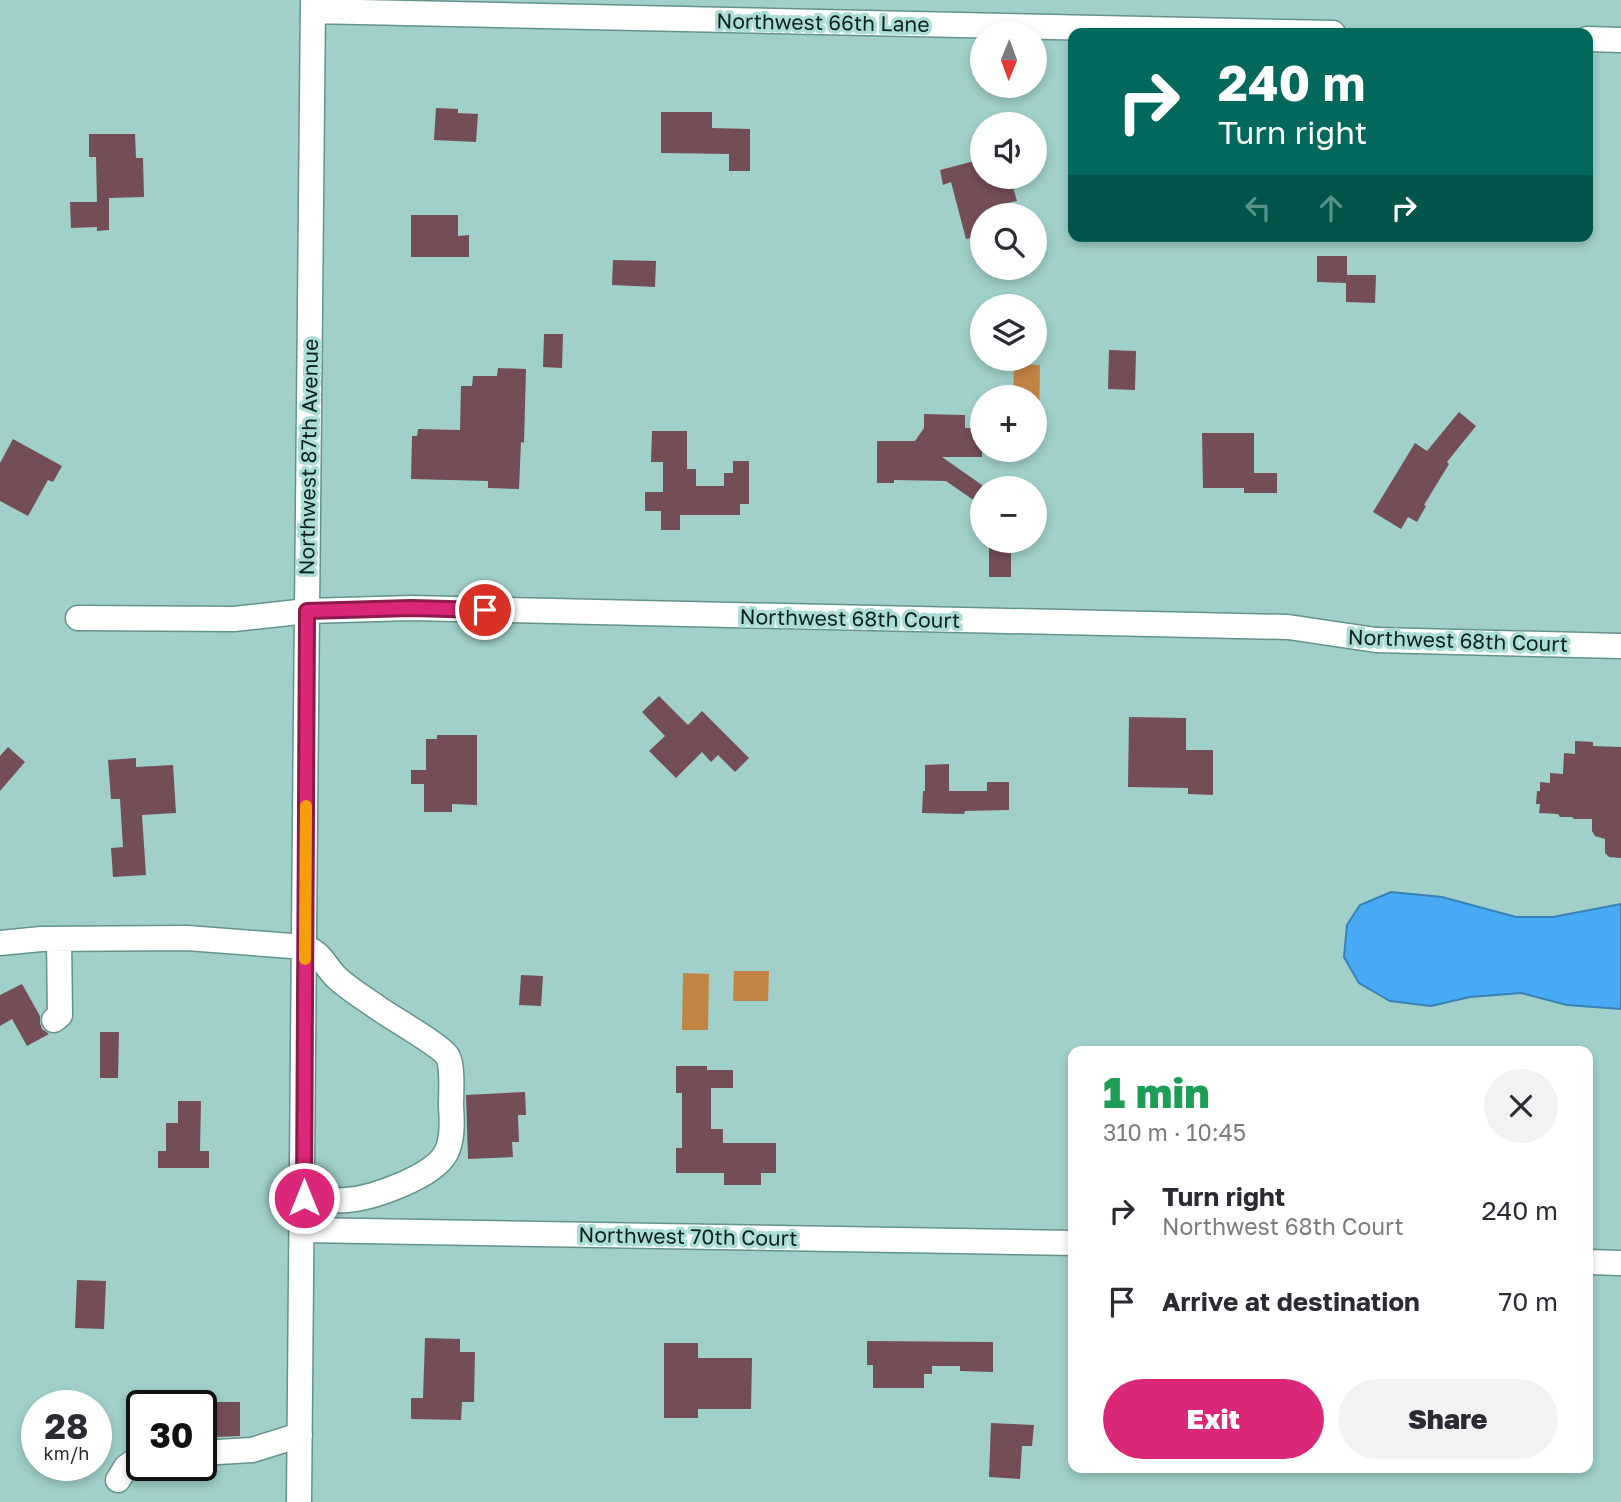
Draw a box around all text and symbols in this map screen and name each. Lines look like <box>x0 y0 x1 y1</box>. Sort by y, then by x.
street label: Northwest 66th Lane <box>716 7 930 37</box>
north arrow <box>970 21 1046 98</box>
map controls <box>970 21 1047 553</box>
text: 240 m <box>1218 53 1366 112</box>
icon: right <box>1103 56 1194 147</box>
button: sound <box>970 112 1047 189</box>
text: Turn right <box>1218 113 1367 151</box>
icon: left <box>1239 189 1277 227</box>
icon: ahead <box>1312 189 1350 227</box>
icon: right <box>1385 189 1423 227</box>
button: search <box>970 203 1047 280</box>
button: layers <box>970 294 1047 371</box>
street label: Northwest 87th Avenue <box>293 338 323 576</box>
button: + <box>970 385 1047 462</box>
button: − <box>970 476 1047 553</box>
pin <box>455 580 515 640</box>
icon: arrive <box>466 591 504 629</box>
street label: Northwest 68th Court <box>739 603 961 633</box>
street label: Northwest 68th Court <box>1347 623 1569 657</box>
text: 1 min <box>1103 1067 1210 1117</box>
button: close <box>1484 1069 1558 1143</box>
text: 310 m · 10:45 <box>1103 1118 1246 1146</box>
position arrow <box>267 1161 341 1235</box>
text: Turn right <box>1162 1181 1285 1212</box>
icon: right <box>1103 1192 1141 1230</box>
text: 240 m <box>1481 1195 1558 1226</box>
text: Northwest 68th Court <box>1162 1212 1404 1240</box>
street label: Northwest 70th Court <box>578 1221 798 1251</box>
icon: arrive <box>1103 1283 1141 1321</box>
text: Arrive at destination <box>1162 1286 1420 1317</box>
text: 70 m <box>1499 1286 1558 1317</box>
button: Exit <box>1103 1379 1324 1459</box>
button: Share <box>1338 1379 1558 1459</box>
speed limit sign: 30 <box>126 1390 217 1481</box>
text: 28 <box>45 1405 88 1447</box>
text: km/h <box>44 1442 89 1464</box>

